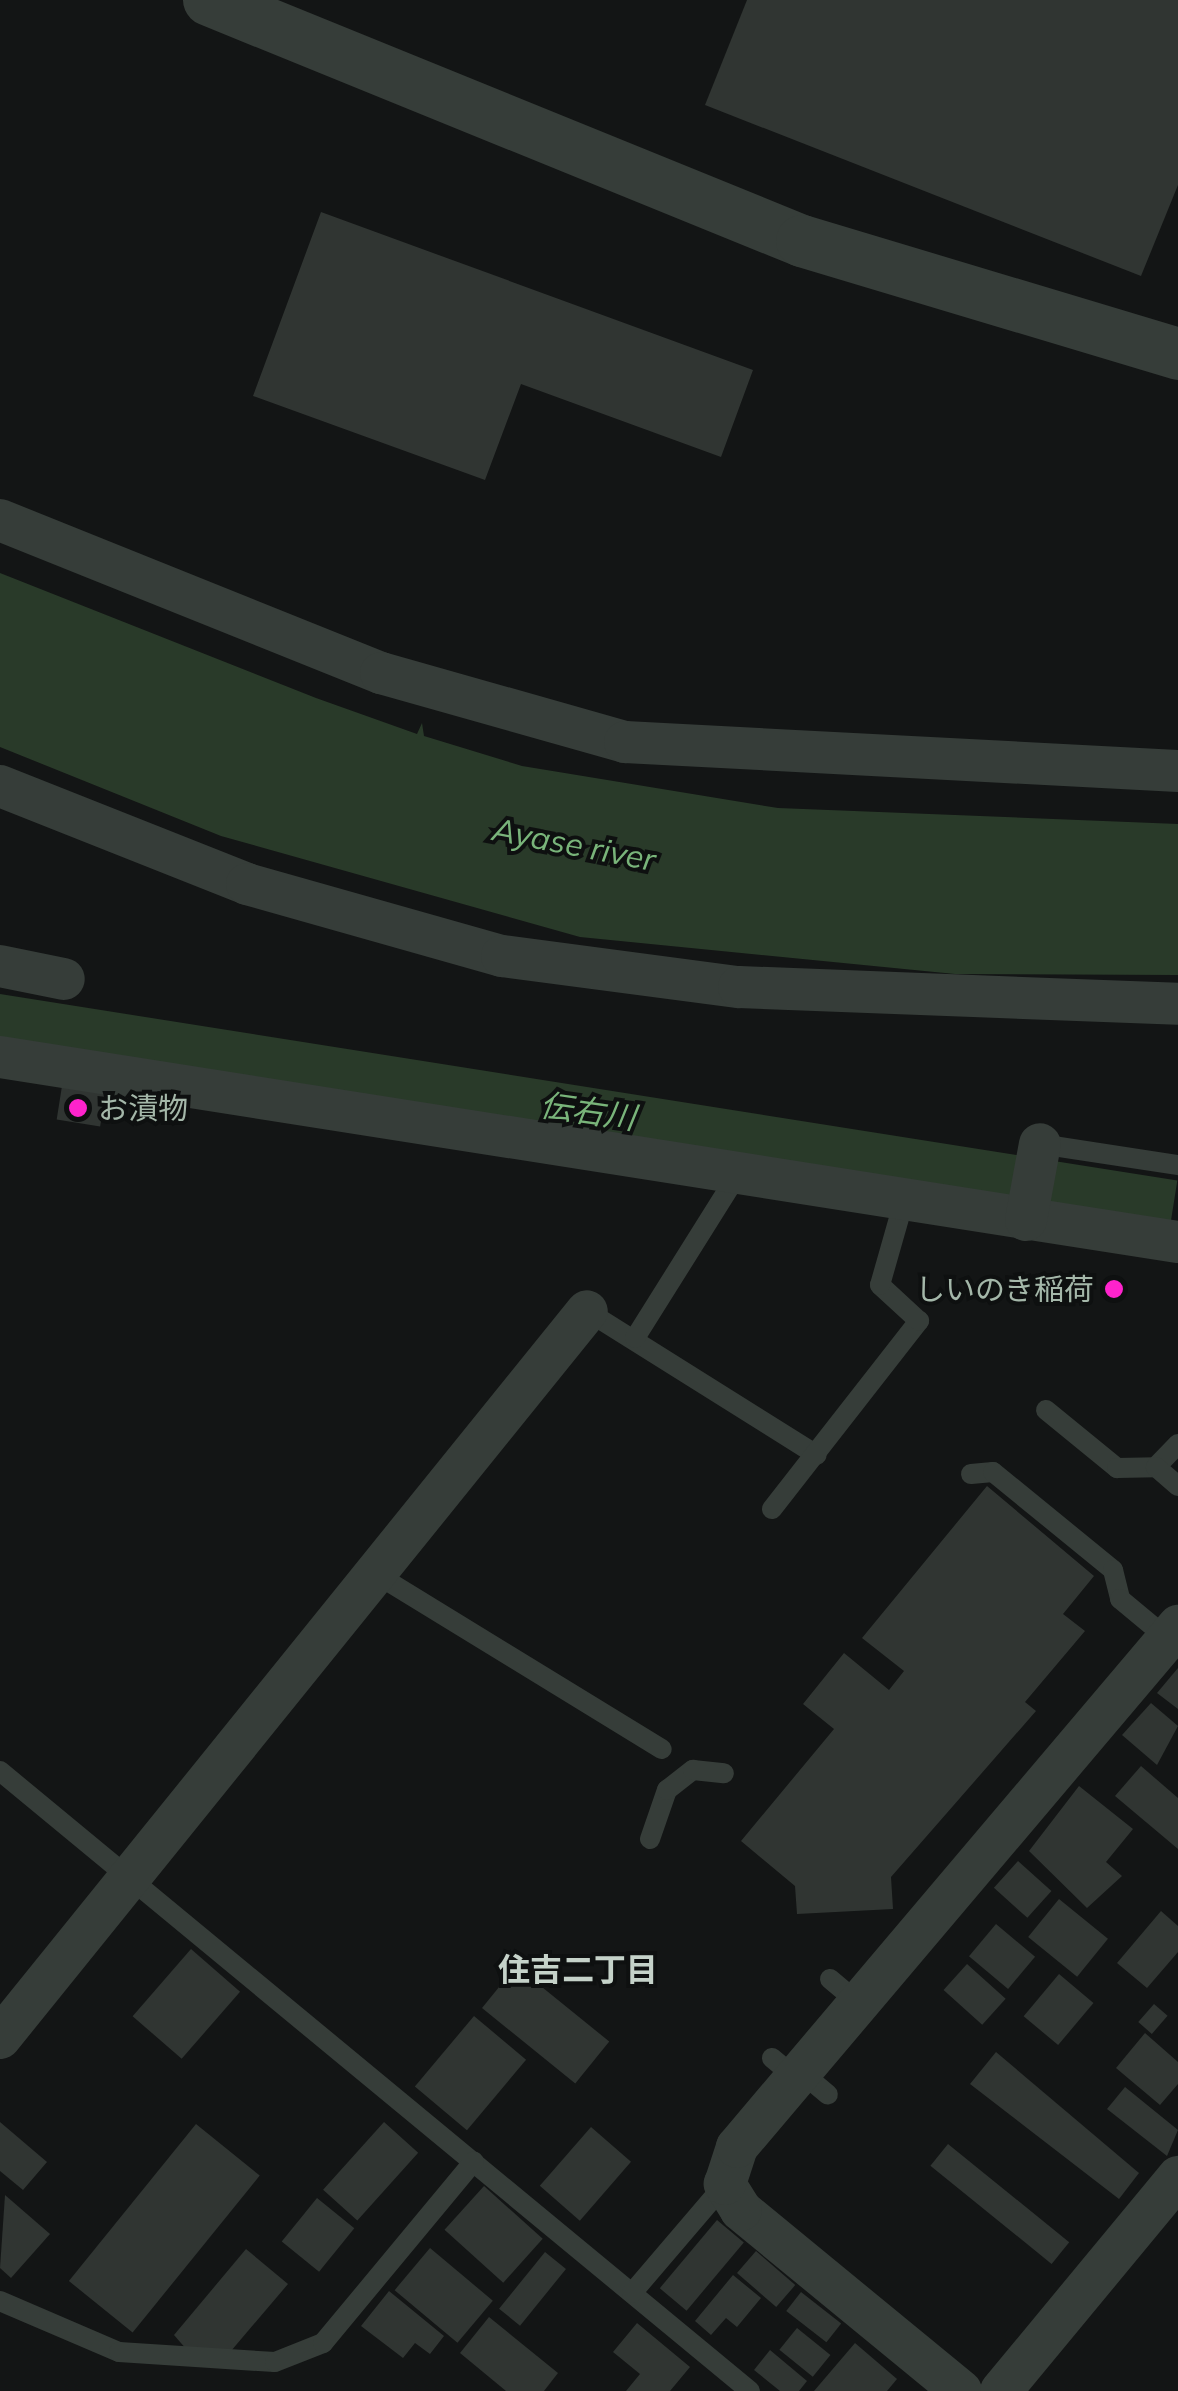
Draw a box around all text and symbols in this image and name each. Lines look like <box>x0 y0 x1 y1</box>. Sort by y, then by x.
water label: Ayase river <box>489 809 659 879</box>
water label: 伝右川 <box>538 1085 638 1137</box>
place label: お漬物 <box>98 1090 188 1126</box>
marker: お漬物 <box>67 1097 89 1119</box>
place label: しいのき稲荷 <box>914 1271 1094 1307</box>
marker: しいのき稲荷 <box>1103 1278 1125 1300</box>
district label: 住吉二丁目 <box>498 1950 658 1988</box>

